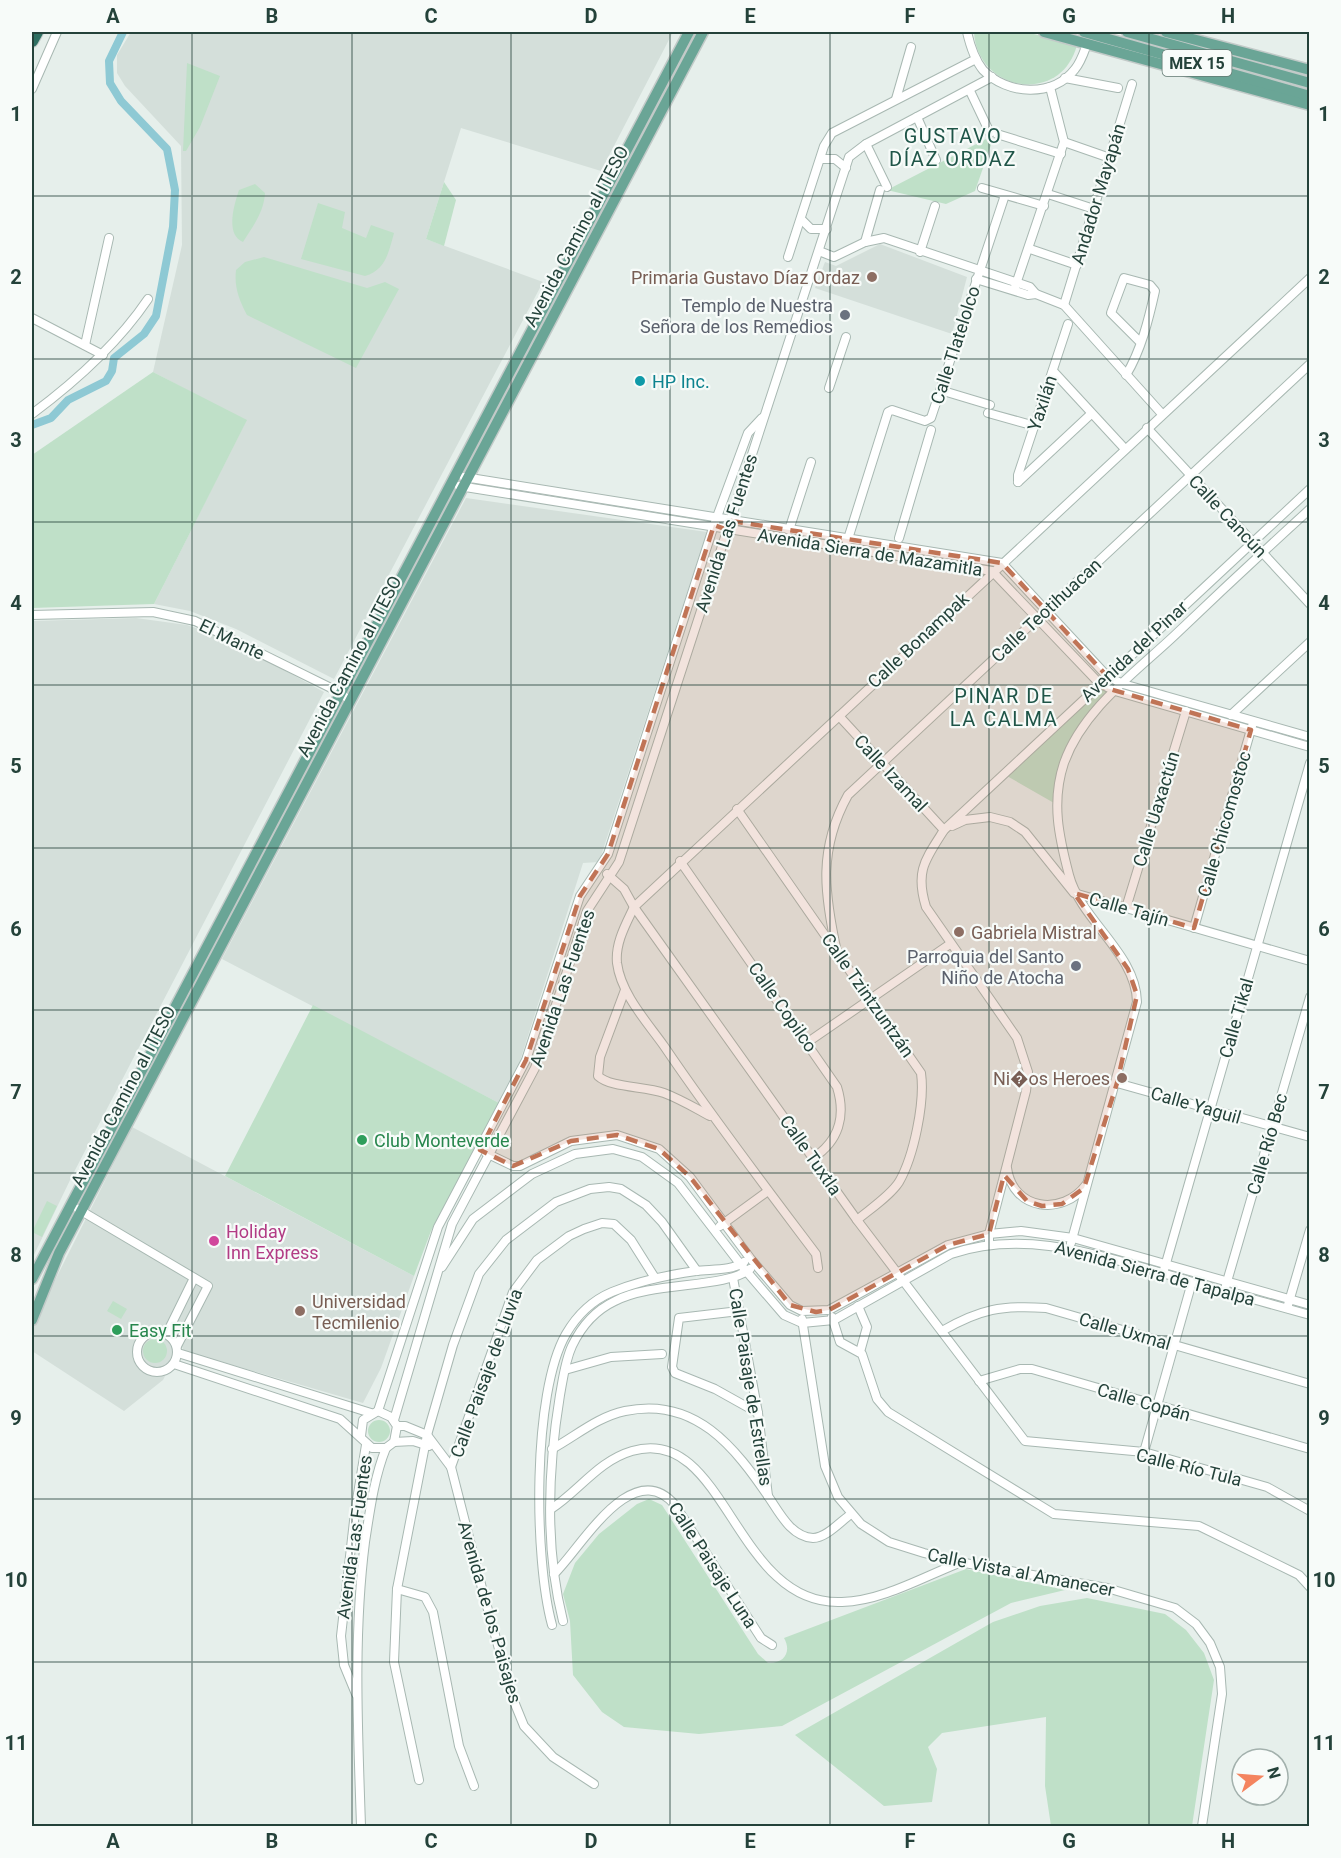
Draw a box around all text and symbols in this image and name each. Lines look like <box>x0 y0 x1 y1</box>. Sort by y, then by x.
text: A <box>106 4 120 28</box>
text: B <box>266 4 278 28</box>
text: C <box>424 4 438 28</box>
text: D <box>585 4 598 28</box>
text: E <box>744 4 756 28</box>
text: F <box>905 4 916 28</box>
text: G <box>1062 4 1076 28</box>
text: H <box>1221 4 1235 28</box>
road number: MEX 15 <box>1162 50 1232 76</box>
text: 1 <box>10 102 22 126</box>
text: 1 <box>1318 102 1330 126</box>
street label: Andador Mayapán <box>1067 121 1129 267</box>
district label: GUSTAVO DÍAZ ORDAZ <box>889 124 1017 171</box>
street label: Avenida Camino al ITESO <box>519 142 633 330</box>
text: 2 <box>10 265 22 289</box>
text: 2 <box>1318 265 1330 289</box>
place label: Primaria Gustavo Díaz Ordaz <box>631 267 860 288</box>
marker: Primaria Gustavo Díaz Ordaz <box>865 270 879 284</box>
street label: Calle Tlatelolco <box>926 283 984 407</box>
place label: Templo de Nuestra Señora de los Remedios <box>640 295 833 337</box>
marker: Templo de Nuestra Señora de los Remedios <box>838 308 852 322</box>
place label: HP Inc. <box>652 371 710 392</box>
street label: Yaxilán <box>1023 372 1061 434</box>
marker: HP Inc. <box>633 374 647 388</box>
text: 3 <box>10 428 22 452</box>
text: 3 <box>1318 428 1330 452</box>
street label: Avenida Las Fuentes <box>690 451 762 615</box>
street label: Calle Cancún <box>1185 470 1271 562</box>
street label: Avenida Sierra de Mazamitla <box>756 524 984 580</box>
street label: Calle Teotihuacan <box>987 554 1105 666</box>
street label: Avenida Camino al ITESO <box>292 572 406 760</box>
street label: Calle Bonampak <box>863 587 973 692</box>
text: 4 <box>10 591 22 615</box>
text: 4 <box>1318 591 1330 615</box>
street label: Avenida del Pinar <box>1076 596 1192 706</box>
street label: El Mante <box>196 614 268 664</box>
district label: PINAR DE LA CALMA <box>950 684 1058 731</box>
street label: Calle Izamal <box>850 730 932 816</box>
street label: Calle Uaxactún <box>1128 749 1184 869</box>
street label: Calle Chicomostoc <box>1193 749 1255 899</box>
text: 5 <box>10 754 22 778</box>
text: 5 <box>1318 754 1330 778</box>
street label: Calle Tajín <box>1087 888 1171 930</box>
street label: Avenida Las Fuentes <box>525 906 599 1070</box>
text: 6 <box>10 917 22 941</box>
text: 6 <box>1318 917 1330 941</box>
place label: Gabriela Mistral <box>971 922 1097 943</box>
marker: Gabriela Mistral <box>952 925 966 939</box>
street label: Calle Tzintzuntzán <box>817 929 919 1061</box>
place label: Parroquia del Santo Niño de Atocha <box>907 946 1064 988</box>
street label: Calle Copilco <box>744 958 822 1056</box>
marker: Parroquia del Santo Niño de Atocha <box>1069 959 1083 973</box>
street label: Calle Tikal <box>1215 976 1257 1060</box>
street label: Avenida Camino al ITESO <box>66 1002 180 1190</box>
place label: Ni�os Heroes <box>993 1065 1110 1090</box>
marker: Ni�os Heroes <box>1115 1071 1129 1085</box>
text: 7 <box>10 1080 22 1104</box>
text: 7 <box>1318 1080 1330 1104</box>
street label: Calle Yaguil <box>1148 1082 1244 1128</box>
street label: Calle Río Bec <box>1242 1091 1292 1197</box>
street label: Calle Tuxtla <box>776 1111 846 1199</box>
place label: Club Monteverde <box>374 1130 510 1151</box>
marker: Club Monteverde <box>355 1133 369 1147</box>
place label: Holiday Inn Express <box>226 1221 319 1263</box>
marker: Holiday Inn Express <box>207 1234 221 1248</box>
street label: Avenida Sierra de Tapalpa <box>1053 1236 1257 1310</box>
text: 8 <box>10 1243 22 1267</box>
text: 8 <box>1318 1243 1330 1267</box>
street label: Calle Paisaje de Lluvia <box>446 1286 526 1460</box>
street label: Calle Paisaje de Estrellas <box>725 1287 777 1487</box>
place label: Universidad Tecmilenio <box>312 1291 406 1333</box>
marker: Universidad Tecmilenio <box>293 1304 307 1318</box>
street label: Calle Uxmal <box>1077 1308 1173 1354</box>
place label: Easy Fit <box>129 1320 192 1341</box>
marker: Easy Fit <box>110 1323 124 1337</box>
street label: Calle Copán <box>1095 1379 1193 1425</box>
text: 9 <box>10 1406 22 1430</box>
text: 9 <box>1318 1406 1330 1430</box>
street label: Calle Río Tula <box>1134 1444 1244 1490</box>
street label: Avenida Las Fuentes <box>332 1454 376 1620</box>
street label: Calle Paisaje Luna <box>664 1498 762 1632</box>
street label: Avenida de los Paisajes <box>454 1519 526 1705</box>
street label: Calle Vista al Amanecer <box>926 1544 1116 1600</box>
text: 10 <box>5 1568 27 1592</box>
text: 10 <box>1313 1568 1335 1592</box>
text: 11 <box>5 1731 27 1755</box>
text: 11 <box>1313 1731 1335 1755</box>
north arrow <box>1230 1747 1290 1807</box>
text: N <box>1263 1765 1285 1781</box>
text: A <box>106 1829 120 1853</box>
text: B <box>266 1829 278 1853</box>
text: C <box>424 1829 438 1853</box>
text: D <box>585 1829 598 1853</box>
text: E <box>744 1829 756 1853</box>
text: F <box>905 1829 916 1853</box>
text: G <box>1062 1829 1076 1853</box>
text: H <box>1221 1829 1235 1853</box>

